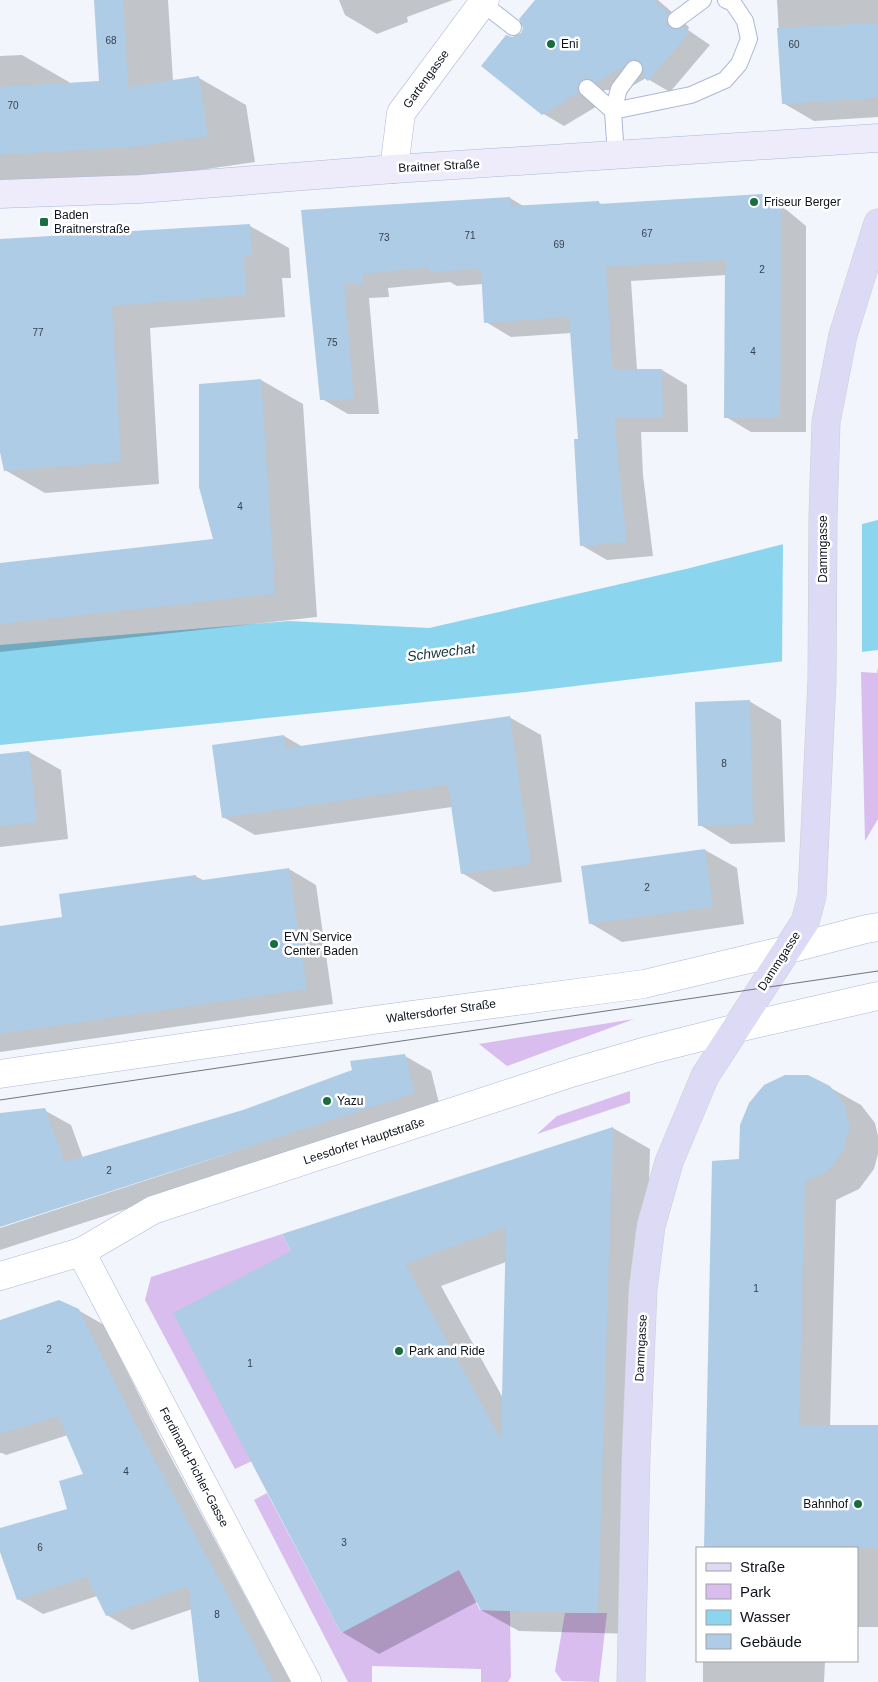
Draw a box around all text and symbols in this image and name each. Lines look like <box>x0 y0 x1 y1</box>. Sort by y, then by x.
house number: 68 <box>105 35 117 46</box>
place label: Eni <box>561 37 578 51</box>
marker: Eni <box>545 38 557 50</box>
house number: 60 <box>788 39 800 50</box>
street label: Gartengasse <box>400 47 452 111</box>
house number: 70 <box>7 100 19 111</box>
street label: Braitner Straße <box>398 157 480 175</box>
place label: Friseur Berger <box>764 195 841 209</box>
marker: Friseur Berger <box>748 196 760 208</box>
place label: Baden Braitnerstraße <box>54 208 130 236</box>
marker: Baden Braitnerstraße <box>38 216 50 228</box>
house number: 67 <box>641 228 653 239</box>
house number: 71 <box>464 230 476 241</box>
house number: 73 <box>378 232 390 243</box>
house number: 69 <box>553 239 565 250</box>
house number: 2 <box>759 264 765 275</box>
house number: 77 <box>32 327 44 338</box>
house number: 75 <box>326 337 338 348</box>
house number: 4 <box>750 346 756 357</box>
house number: 4 <box>237 501 243 512</box>
street label: Dammgasse <box>816 515 830 583</box>
water label: Schwechat <box>406 640 477 664</box>
house number: 8 <box>721 758 727 769</box>
house number: 2 <box>644 882 650 893</box>
street label: Dammgasse <box>755 929 803 993</box>
place label: EVN Service Center Baden <box>284 930 358 958</box>
marker: EVN Service Center Baden <box>268 938 280 950</box>
street label: Waltersdorfer Straße <box>385 996 497 1026</box>
place label: Yazu <box>337 1094 363 1108</box>
marker: Yazu <box>321 1095 333 1107</box>
street label: Leesdorfer Hauptstraße <box>302 1115 427 1167</box>
house number: 2 <box>106 1165 112 1176</box>
house number: 1 <box>753 1283 759 1294</box>
street label: Dammgasse <box>632 1314 650 1382</box>
house number: 2 <box>46 1344 52 1355</box>
place label: Park and Ride <box>409 1344 485 1358</box>
marker: Park and Ride <box>393 1345 405 1357</box>
house number: 1 <box>247 1358 253 1369</box>
street label: Ferdinand-Pichler-Gasse <box>157 1405 232 1529</box>
house number: 4 <box>123 1466 129 1477</box>
place label: Bahnhof <box>803 1497 849 1511</box>
marker: Bahnhof <box>852 1498 864 1510</box>
house number: 3 <box>341 1537 347 1548</box>
house number: 6 <box>37 1542 43 1553</box>
legend <box>696 1547 858 1662</box>
text: Straße <box>740 1558 785 1575</box>
text: Park <box>740 1583 771 1600</box>
text: Wasser <box>740 1608 790 1625</box>
house number: 8 <box>214 1609 220 1620</box>
text: Gebäude <box>740 1633 802 1650</box>

